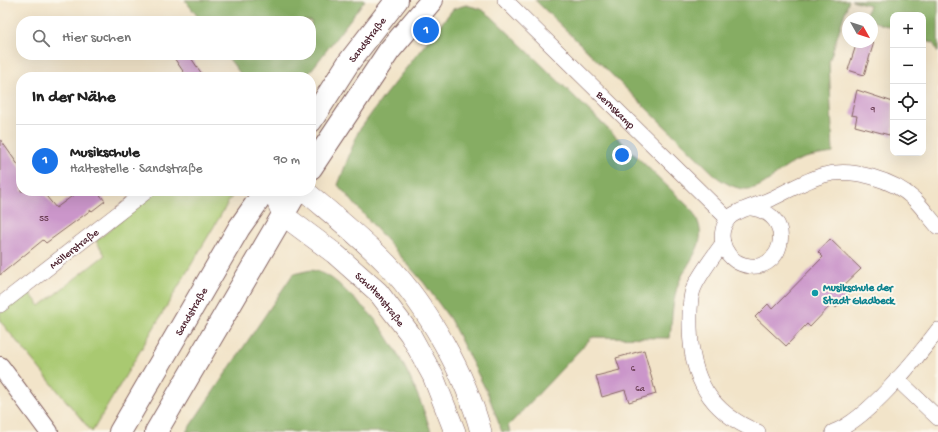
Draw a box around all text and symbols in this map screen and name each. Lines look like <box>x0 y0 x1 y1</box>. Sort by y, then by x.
north arrow <box>842 12 878 48</box>
map controls <box>890 12 926 156</box>
button: + <box>890 12 926 48</box>
street label: Sandstraße <box>347 15 390 65</box>
pin: 1 <box>413 15 439 45</box>
search box <box>16 16 316 60</box>
icon: search <box>30 27 52 49</box>
text: Hier suchen <box>62 29 131 47</box>
button: − <box>890 48 926 84</box>
button: locate <box>890 84 926 120</box>
text: In der Nähe <box>32 88 115 108</box>
street label: Bernskamp <box>593 89 637 133</box>
house number: 9 <box>870 105 876 116</box>
button: layers <box>890 120 926 156</box>
text: Musikschule <box>70 144 140 162</box>
your location <box>612 145 632 165</box>
text: 1 <box>42 153 48 168</box>
text: 90 m <box>274 153 300 168</box>
text: Haltestelle · Sandstraße <box>70 162 203 177</box>
house number: 55 <box>39 214 49 225</box>
street label: Möllerstraße <box>48 227 102 272</box>
street label: Schultenstraße <box>352 271 406 330</box>
place label: Musikschule der Stadt Gladbeck <box>823 283 896 308</box>
street label: Sandstraße <box>174 286 211 338</box>
marker: Musikschule der Stadt Gladbeck <box>810 288 820 298</box>
house number: 6 <box>631 364 636 375</box>
house number: 6a <box>635 384 646 395</box>

